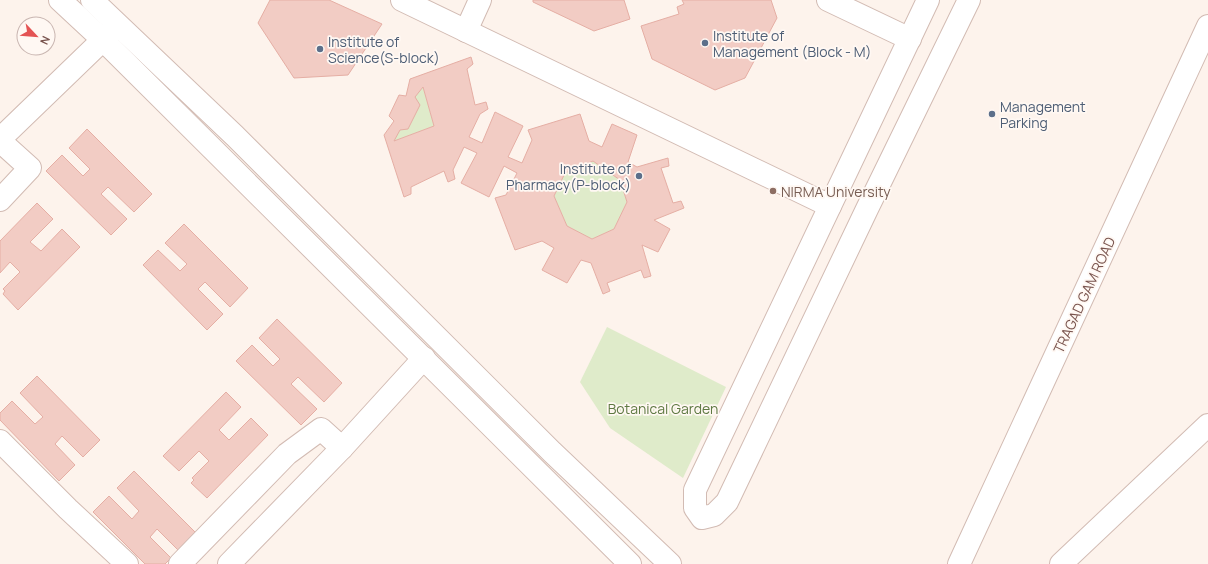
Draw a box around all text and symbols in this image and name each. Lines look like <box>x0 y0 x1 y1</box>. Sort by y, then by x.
north arrow <box>16 16 56 56</box>
place label: Institute of Management (Block - M) <box>713 26 871 61</box>
place label: Institute of Science(S-block) <box>328 32 440 67</box>
text: N <box>37 34 54 48</box>
marker: Institute of Management (Block - M) <box>700 38 710 48</box>
marker: Institute of Science(S-block) <box>315 44 325 54</box>
place label: Management Parking <box>1000 97 1086 132</box>
marker: Management Parking <box>987 109 997 119</box>
place label: Institute of Pharmacy(P-block) <box>506 159 631 194</box>
marker: Institute of Pharmacy(P-block) <box>634 171 644 181</box>
place label: NIRMA University <box>781 182 891 201</box>
marker: NIRMA University <box>768 186 778 196</box>
street label: TRAGAD GAM ROAD <box>1049 234 1119 356</box>
park label: Botanical Garden <box>608 399 718 418</box>

